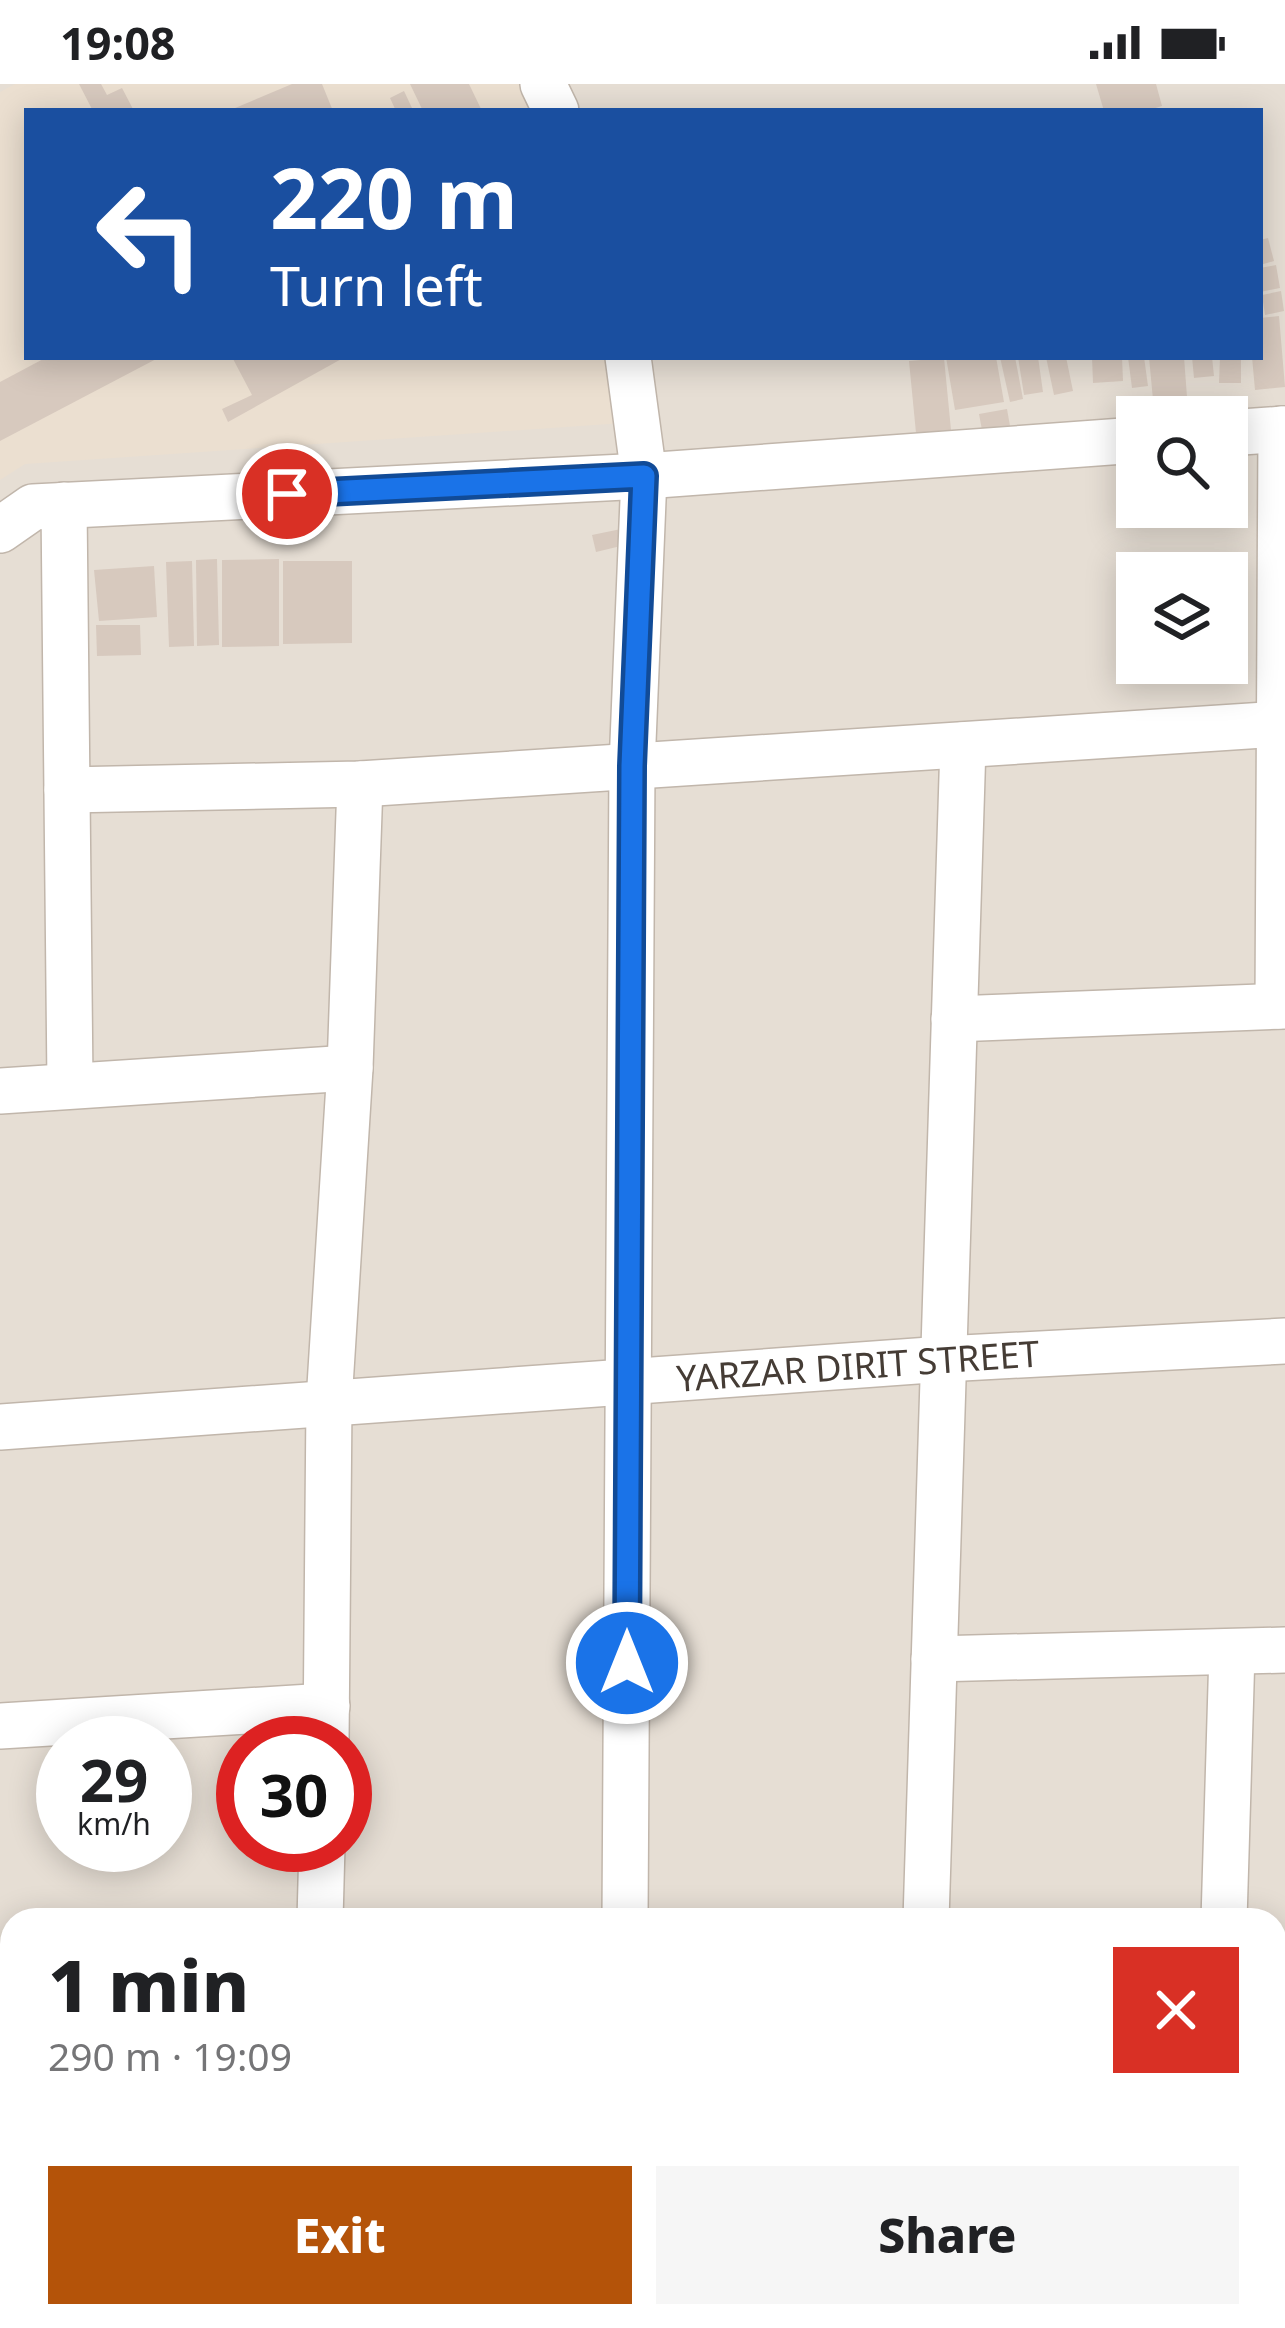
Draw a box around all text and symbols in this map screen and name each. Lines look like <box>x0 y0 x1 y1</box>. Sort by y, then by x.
text: 19:08 <box>60 12 176 73</box>
text: 220 m <box>270 139 518 254</box>
icon: left <box>72 156 228 312</box>
text: Turn left <box>270 248 483 322</box>
map controls <box>1116 396 1248 684</box>
button: search <box>1116 396 1248 528</box>
pin <box>236 443 338 545</box>
icon: arrive <box>254 461 320 527</box>
button: layers <box>1116 552 1248 684</box>
street label: YARZAR DIRIT STREET <box>675 1328 1041 1403</box>
position arrow <box>564 1600 690 1726</box>
speed limit sign: 30 <box>216 1716 372 1872</box>
text: 29 <box>80 1738 148 1820</box>
text: km/h <box>77 1803 151 1844</box>
text: 1 min <box>48 1935 249 2033</box>
button: close <box>1113 1947 1239 2073</box>
text: 290 m · 19:09 <box>48 2029 292 2082</box>
button: Exit <box>48 2166 632 2304</box>
button: Share <box>656 2166 1239 2304</box>

